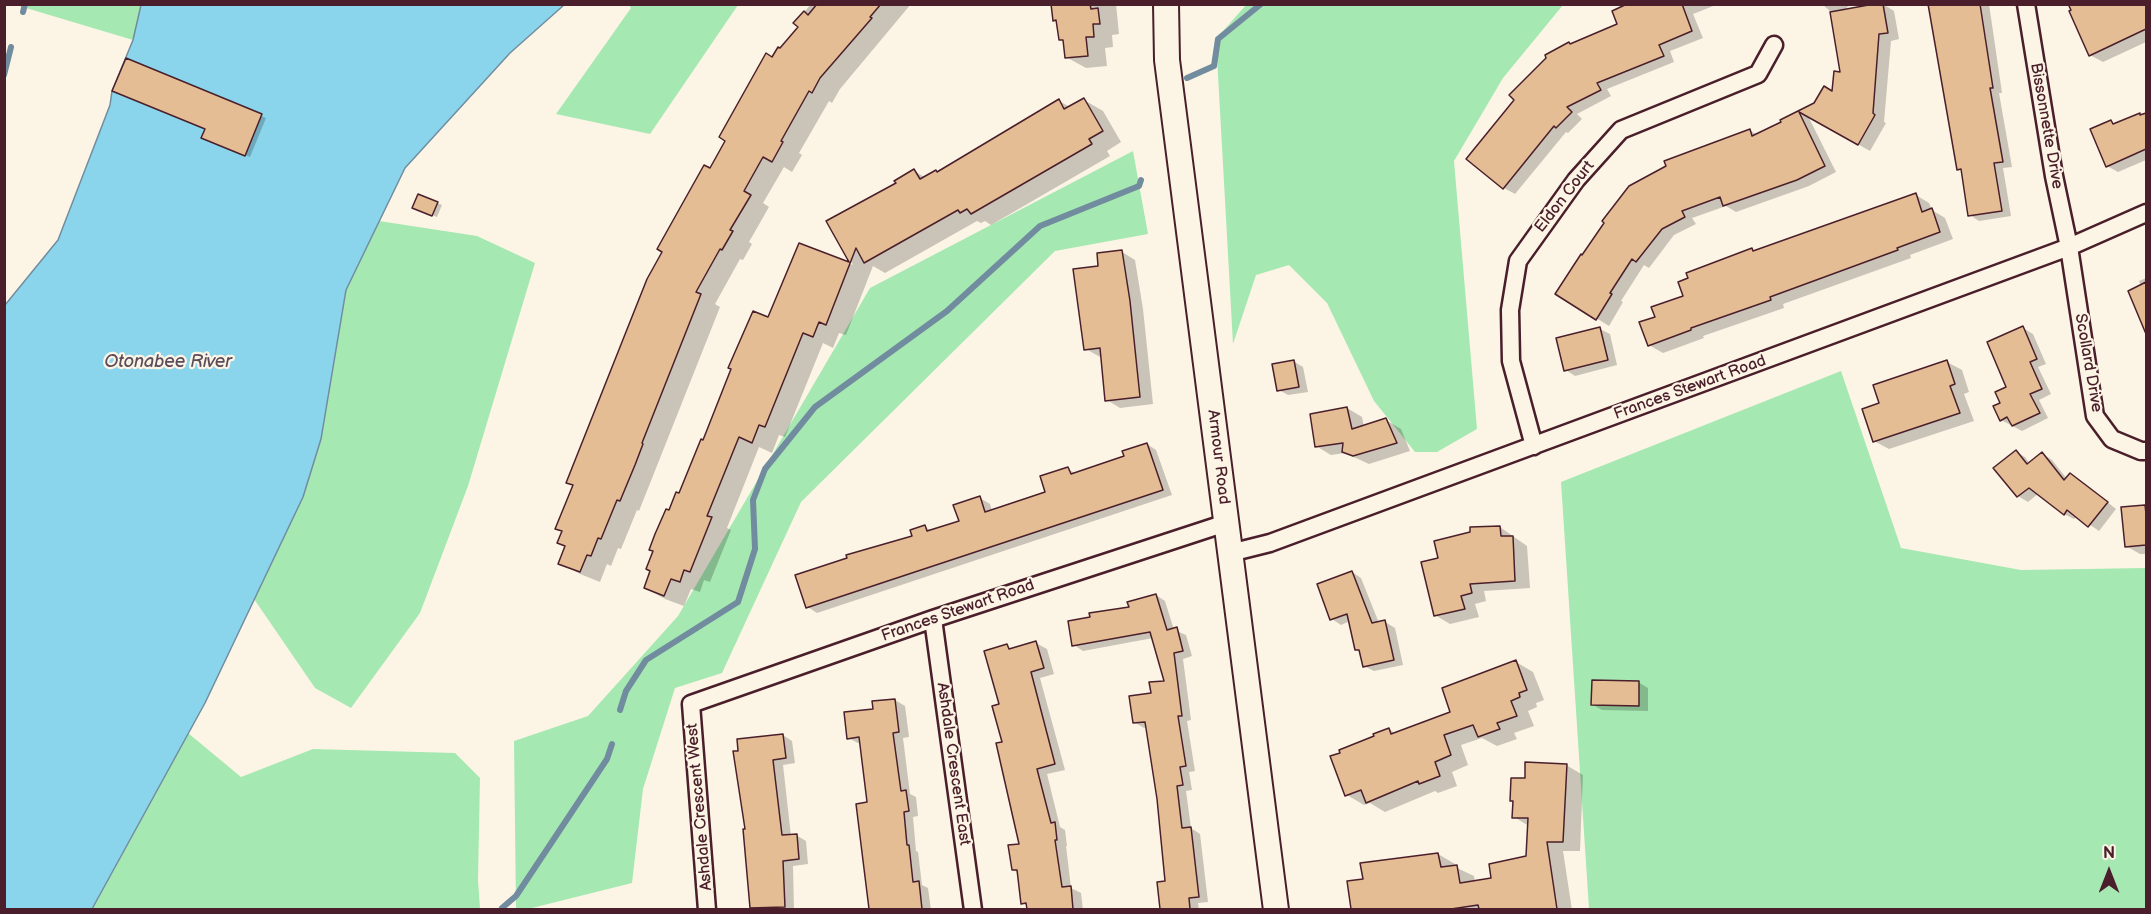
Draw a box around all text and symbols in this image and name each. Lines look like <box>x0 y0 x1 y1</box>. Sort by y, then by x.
street label: Bissonnette Drive <box>2025 61 2067 191</box>
street label: Eldon Court <box>1531 157 1599 237</box>
street label: Scollard Drive <box>2070 312 2106 414</box>
water label: Otonabee River <box>104 351 232 373</box>
street label: Frances Stewart Road <box>1611 352 1769 424</box>
street label: Armour Road <box>1203 408 1233 506</box>
street label: Frances Stewart Road <box>879 576 1037 646</box>
street label: Ashdale Crescent East <box>932 681 974 847</box>
street label: Ashdale Crescent West <box>683 723 717 891</box>
north arrow <box>2079 842 2139 902</box>
text: N <box>2103 844 2115 863</box>

